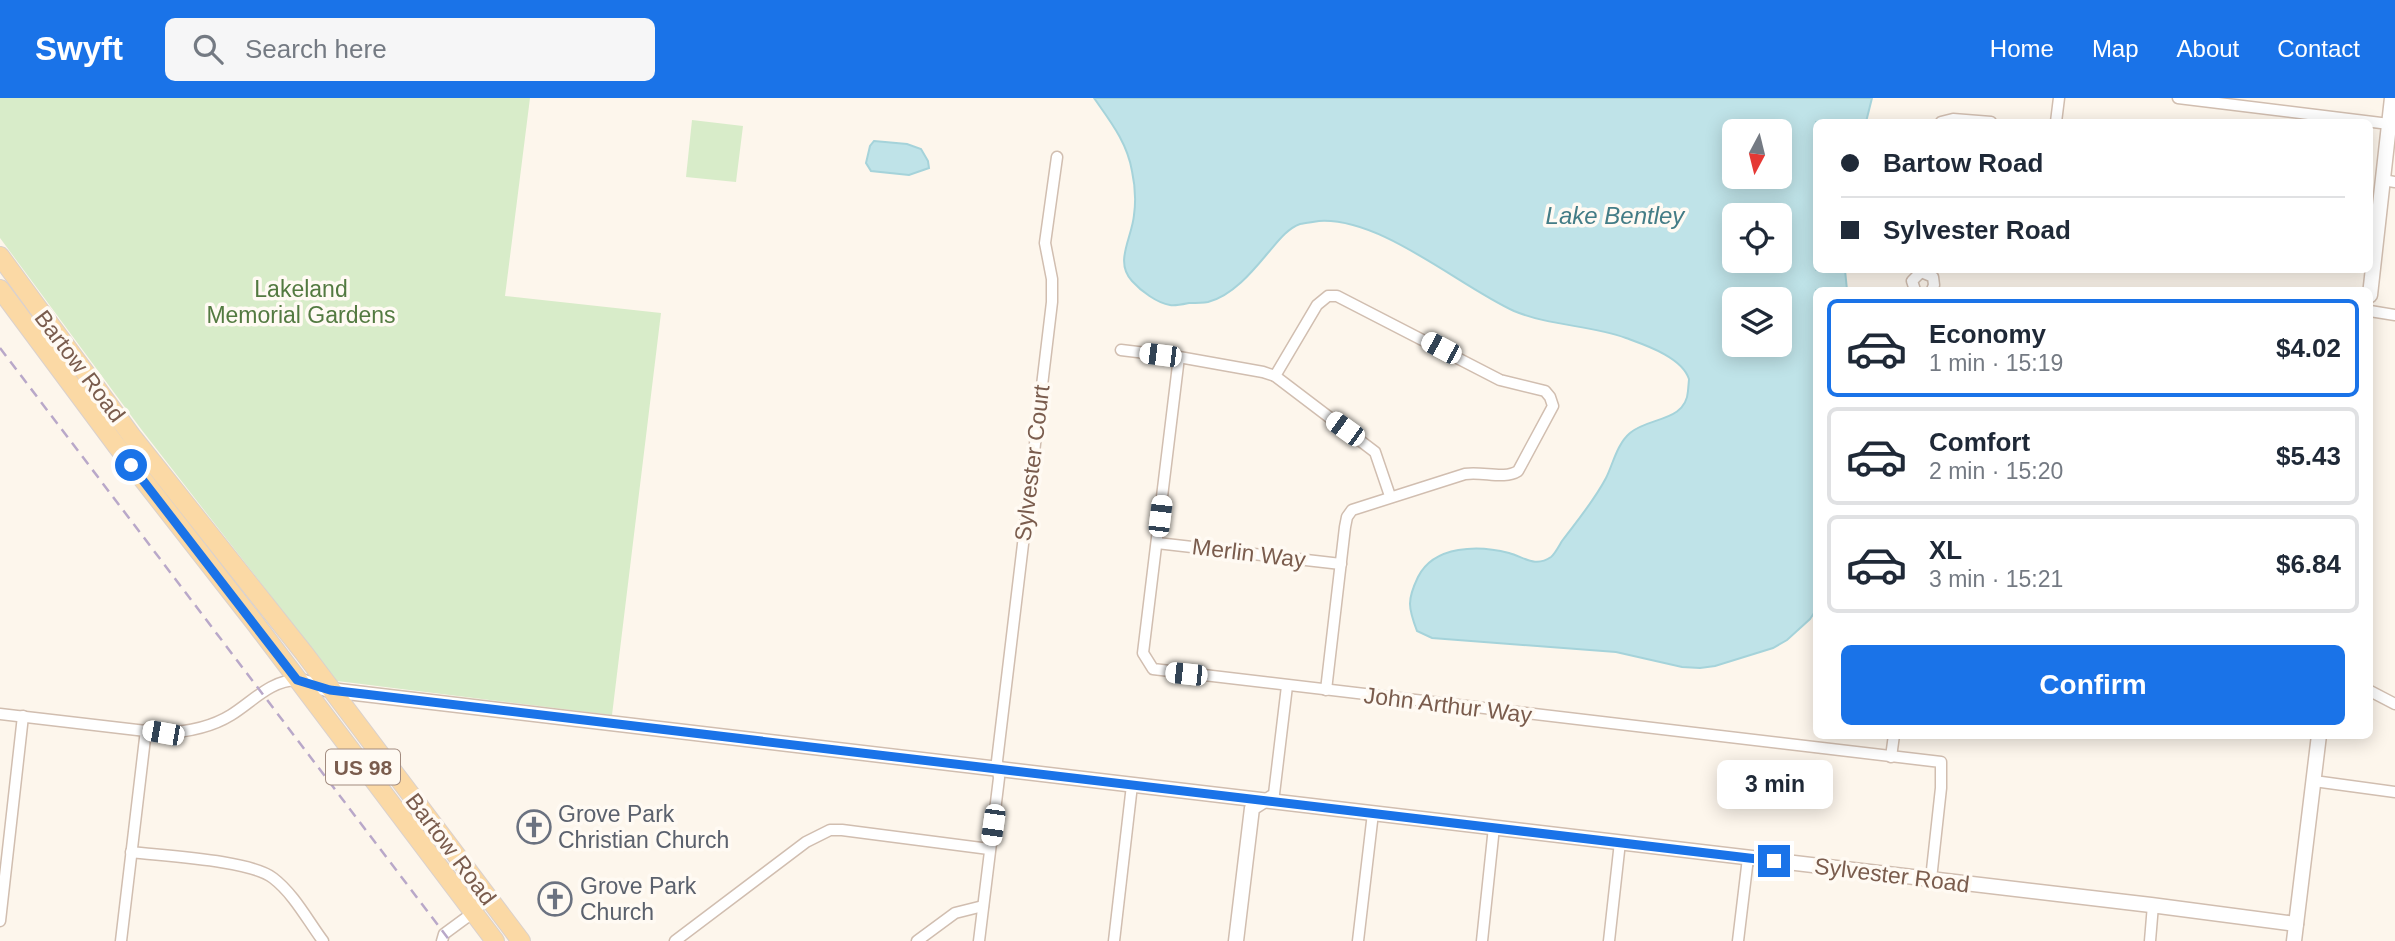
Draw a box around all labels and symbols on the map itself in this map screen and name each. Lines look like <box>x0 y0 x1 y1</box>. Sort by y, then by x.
north arrow <box>1722 119 1792 189</box>
water label: Lake Bentley <box>1546 202 1686 229</box>
park label: Lakeland Memorial Gardens <box>206 276 396 328</box>
street label: Bartow Road <box>30 305 130 427</box>
car <box>1418 329 1465 367</box>
car <box>1138 342 1183 368</box>
street label: Sylvester Court <box>1010 383 1055 543</box>
car <box>1322 408 1369 450</box>
route start <box>115 449 147 481</box>
car <box>1148 494 1173 538</box>
street label: Merlin Way <box>1191 533 1308 573</box>
car <box>1165 661 1208 687</box>
street label: John Arthur Way <box>1362 682 1534 728</box>
car <box>141 719 186 747</box>
road number: US 98 <box>326 750 400 784</box>
callout: 3 min <box>1716 760 1832 808</box>
street label: Bartow Road <box>401 788 501 910</box>
place label: Grove Park Christian Church <box>558 801 729 853</box>
car <box>980 803 1007 847</box>
church icon: Grove Park Christian Church <box>515 808 553 846</box>
route end <box>1758 845 1790 877</box>
street label: Sylvester Road <box>1813 853 1971 897</box>
place label: Grove Park Church <box>580 873 697 925</box>
church icon: Grove Park Church <box>536 880 574 918</box>

